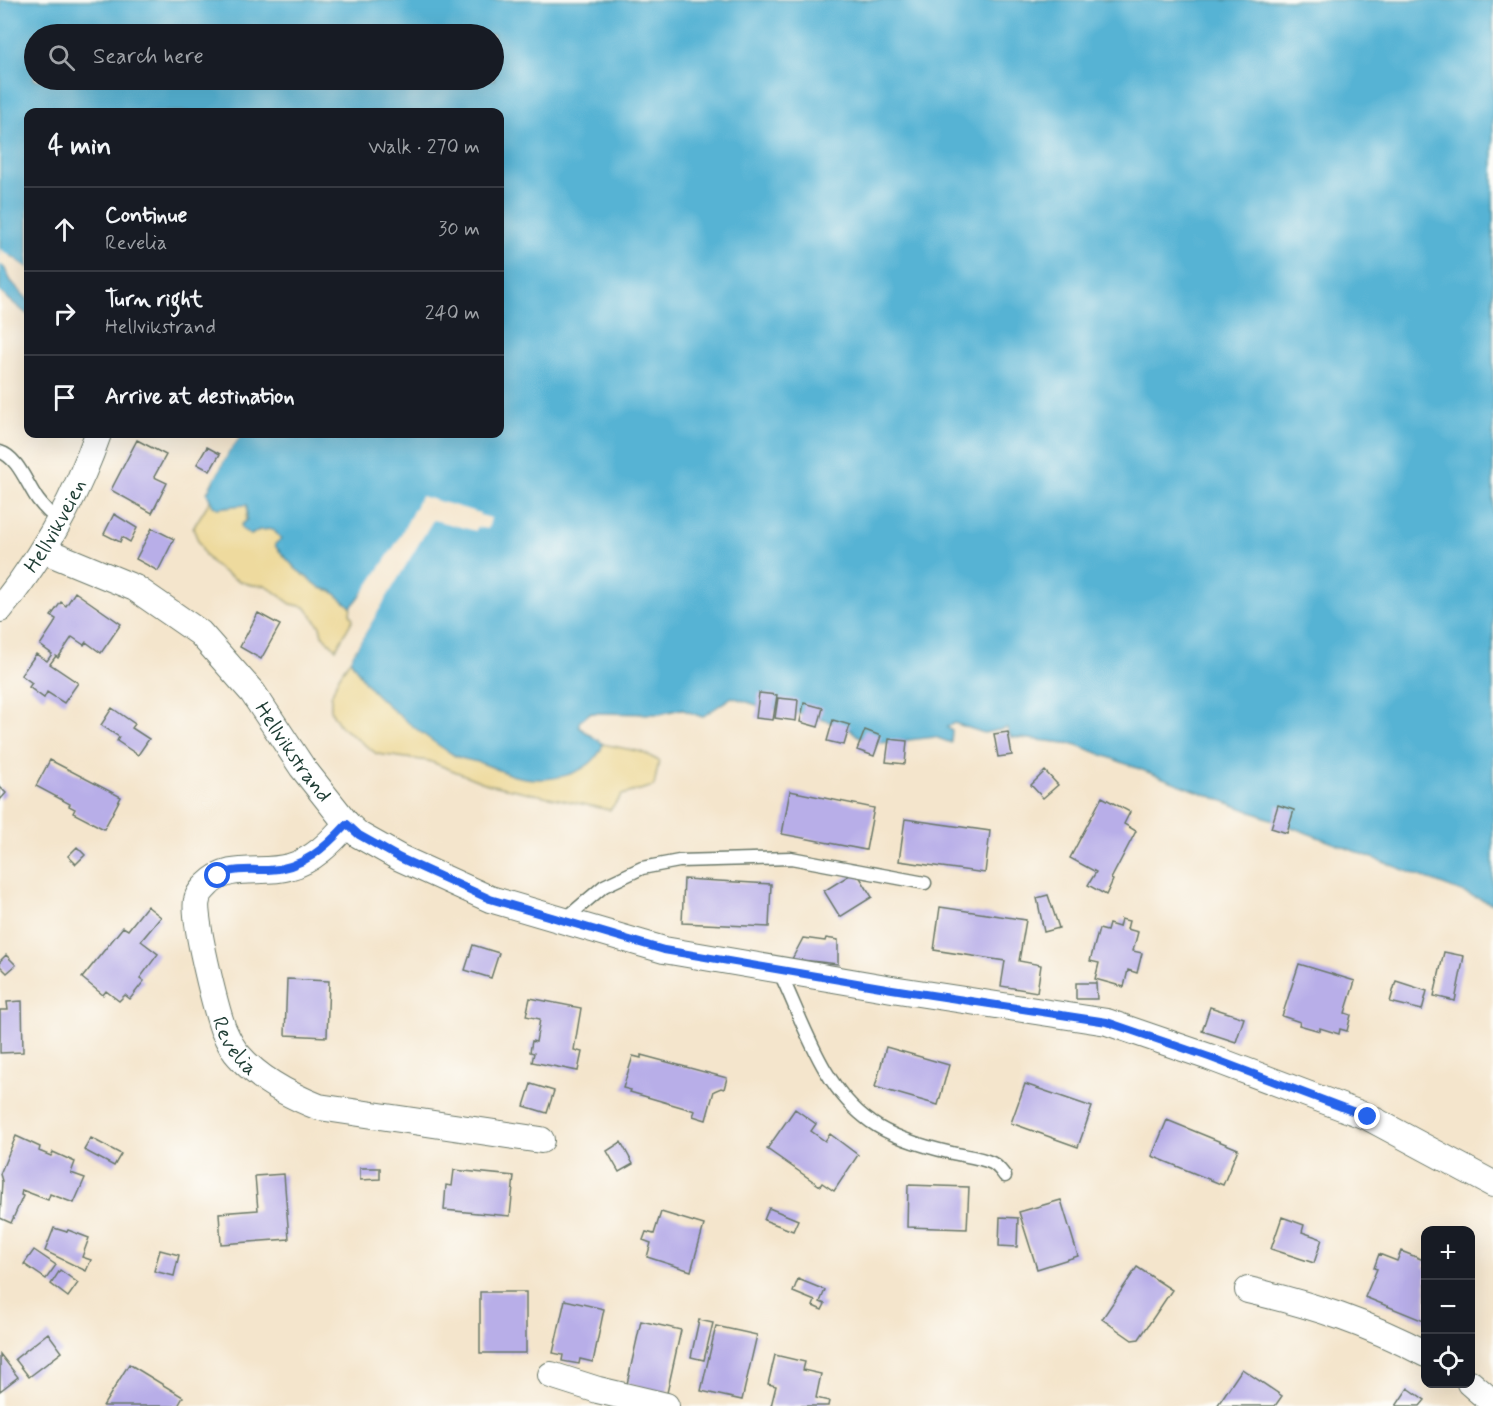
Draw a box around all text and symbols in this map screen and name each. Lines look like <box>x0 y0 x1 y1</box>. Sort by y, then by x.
search box <box>24 24 504 90</box>
icon: search <box>45 41 78 74</box>
text: Search here <box>93 43 204 71</box>
text: 4 min <box>48 130 111 164</box>
text: Walk · 270 m <box>368 134 480 161</box>
text: Continue <box>105 202 187 230</box>
icon: ahead <box>48 213 81 246</box>
text: 30 m <box>438 216 480 243</box>
text: Revelia <box>105 230 167 257</box>
text: Turn right <box>105 286 203 314</box>
icon: right <box>48 297 81 330</box>
text: 240 m <box>425 300 480 327</box>
text: Hellvikstrand <box>105 314 216 341</box>
icon: arrive <box>48 381 81 414</box>
text: Arrive at destination <box>105 383 295 411</box>
street label: Hellvikveien <box>18 475 93 579</box>
street label: Hellvikstrand <box>248 697 337 808</box>
route start <box>204 862 230 888</box>
street label: Revelia <box>205 1013 263 1082</box>
route end <box>1354 1103 1380 1129</box>
map controls <box>1421 1226 1475 1388</box>
button: + <box>1421 1226 1475 1280</box>
button: − <box>1421 1280 1475 1334</box>
button: locate <box>1421 1334 1475 1388</box>

